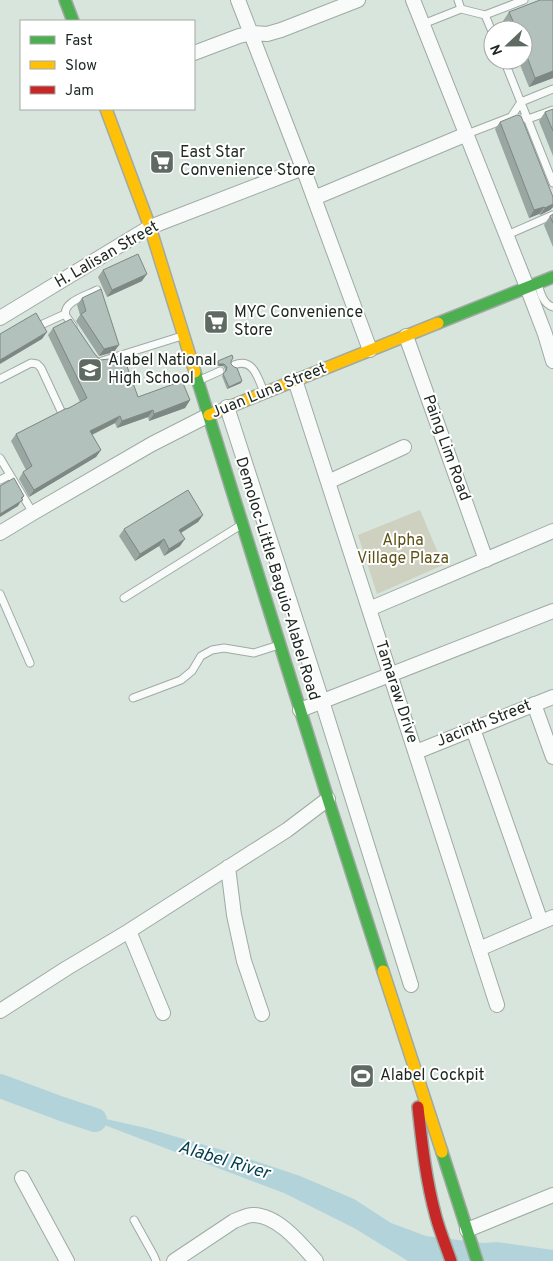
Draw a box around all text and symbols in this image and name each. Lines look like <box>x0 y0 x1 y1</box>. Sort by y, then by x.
legend <box>20 20 195 110</box>
north arrow <box>483 20 533 70</box>
text: Fast <box>65 32 93 51</box>
text: N <box>488 41 507 57</box>
text: Slow <box>65 57 97 76</box>
text: Jam <box>65 82 94 101</box>
place label: East Star Convenience Store <box>180 143 315 181</box>
supermarket icon: East Star Convenience Store <box>149 149 175 175</box>
street label: H. Lalisan Street <box>51 217 163 293</box>
place label: MYC Convenience Store <box>234 303 363 341</box>
supermarket icon: MYC Convenience Store <box>203 309 229 335</box>
place label: Alabel National High School <box>108 351 217 389</box>
school or university icon: Alabel National High School <box>77 357 103 383</box>
street label: Juan Luna Street <box>208 359 330 423</box>
street label: Paing Lim Road <box>418 392 474 504</box>
street label: Demoloc-Little Baguio-Alabel Road <box>230 455 324 703</box>
park label: Alpha Village Plaza <box>357 531 449 569</box>
street label: Tamaraw Drive <box>370 638 422 746</box>
street label: Jacinth Street <box>434 696 534 752</box>
sports icon: Alabel Cockpit <box>349 1063 375 1089</box>
place label: Alabel Cockpit <box>380 1066 485 1086</box>
water label: Alabel River <box>176 1136 274 1186</box>

